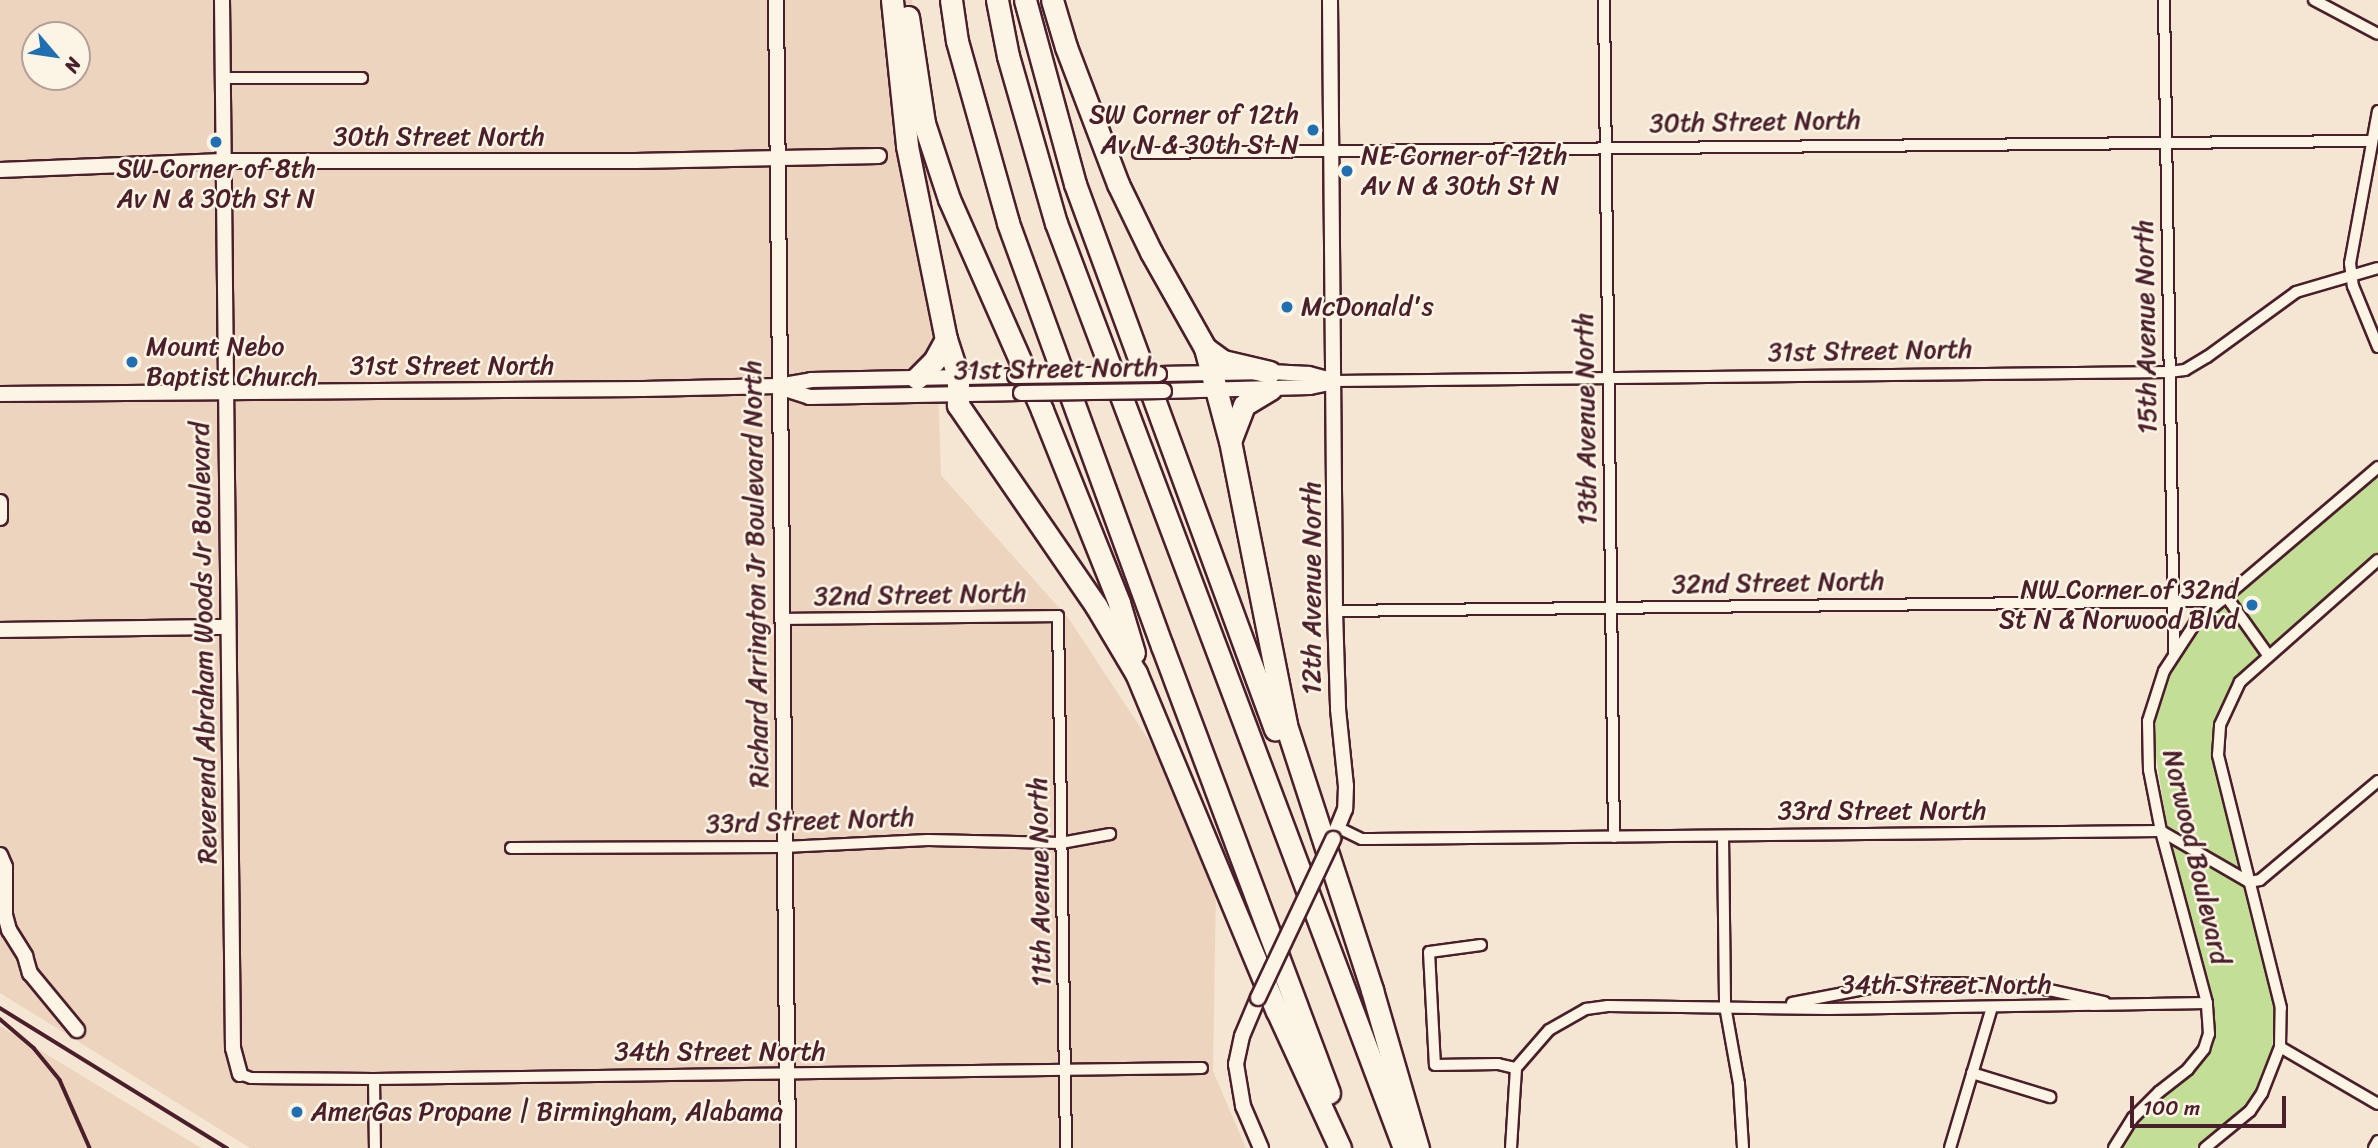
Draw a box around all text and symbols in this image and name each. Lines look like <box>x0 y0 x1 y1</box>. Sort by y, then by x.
north arrow <box>21 21 91 91</box>
text: N <box>55 52 91 79</box>
place label: SW Corner of 12th Av N & 30th St N <box>1088 99 1299 160</box>
street label: 30th Street North <box>1649 105 1861 139</box>
street label: 30th Street North <box>333 121 545 153</box>
marker: SW Corner of 12th Av N & 30th St N <box>1305 122 1321 138</box>
marker: SW Corner of 8th Av N & 30th St N <box>208 134 224 150</box>
place label: NE Corner of 12th Av N & 30th St N <box>1361 140 1568 202</box>
place label: SW Corner of 8th Av N & 30th St N <box>116 153 316 214</box>
marker: NE Corner of 12th Av N & 30th St N <box>1339 163 1355 179</box>
street label: 15th Avenue North <box>2129 219 2163 435</box>
place label: McDonald's <box>1301 291 1434 323</box>
marker: McDonald's <box>1279 299 1295 315</box>
street label: 13th Avenue North <box>1569 312 1603 526</box>
place label: Mount Nebo Baptist Church <box>146 331 318 392</box>
street label: 31st Street North <box>1767 334 1973 368</box>
street label: 31st Street North <box>350 350 554 382</box>
street label: 31st Street North <box>953 352 1159 386</box>
marker: Mount Nebo Baptist Church <box>124 354 140 370</box>
street label: Richard Arrington Jr Boulevard North <box>737 360 775 788</box>
street label: Reverend Abraham Woods Jr Boulevard <box>185 422 223 864</box>
street label: 12th Avenue North <box>1296 481 1328 695</box>
street label: 32nd Street North <box>1671 566 1885 600</box>
place label: NW Corner of 32nd St N & Norwood Blvd <box>2000 574 2238 636</box>
street label: 32nd Street North <box>813 578 1027 612</box>
marker: NW Corner of 32nd St N & Norwood Blvd <box>2244 597 2260 613</box>
street label: Norwood Boulevard <box>2156 747 2236 967</box>
street label: 11th Avenue North <box>1023 776 1057 988</box>
street label: 33rd Street North <box>1778 795 1986 827</box>
street label: 33rd Street North <box>705 802 915 840</box>
street label: 34th Street North <box>1840 969 2052 1001</box>
street label: 34th Street North <box>614 1036 826 1068</box>
scale bar <box>2133 1082 2289 1126</box>
text: 100 m <box>2143 1089 2200 1127</box>
place label: AmerGas Propane | Birmingham, Alabama <box>311 1096 783 1128</box>
marker: AmerGas Propane | Birmingham, Alabama <box>289 1104 305 1120</box>

